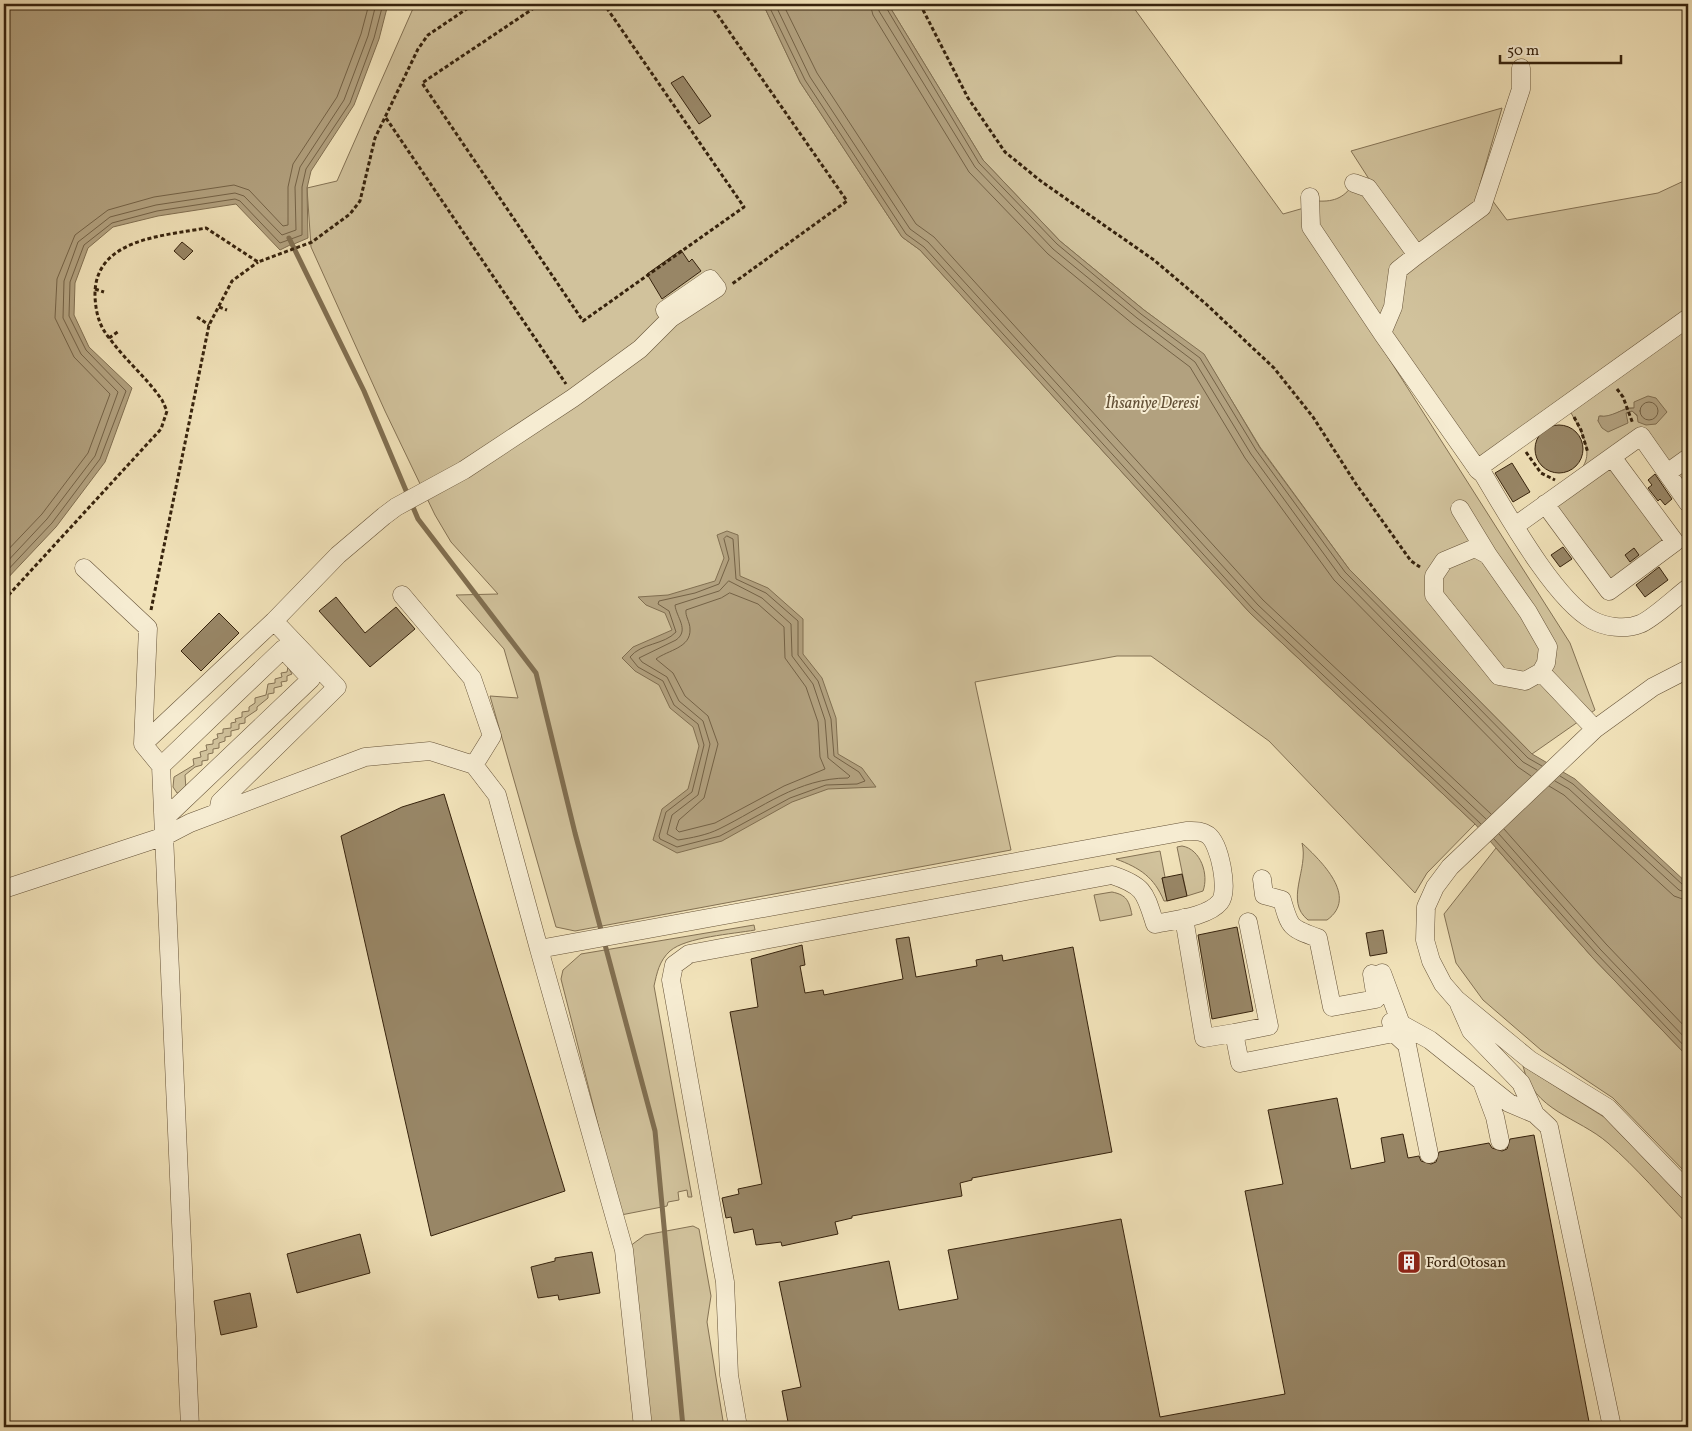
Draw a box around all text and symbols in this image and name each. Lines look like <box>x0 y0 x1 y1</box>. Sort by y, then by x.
scale bar <box>1500 32 1621 64</box>
text: 50 m <box>1507 41 1539 62</box>
water label: İhsaniye Deresi <box>1105 393 1200 415</box>
building icon: Ford Otosan <box>1396 1249 1422 1275</box>
place label: Ford Otosan <box>1426 1253 1506 1274</box>

